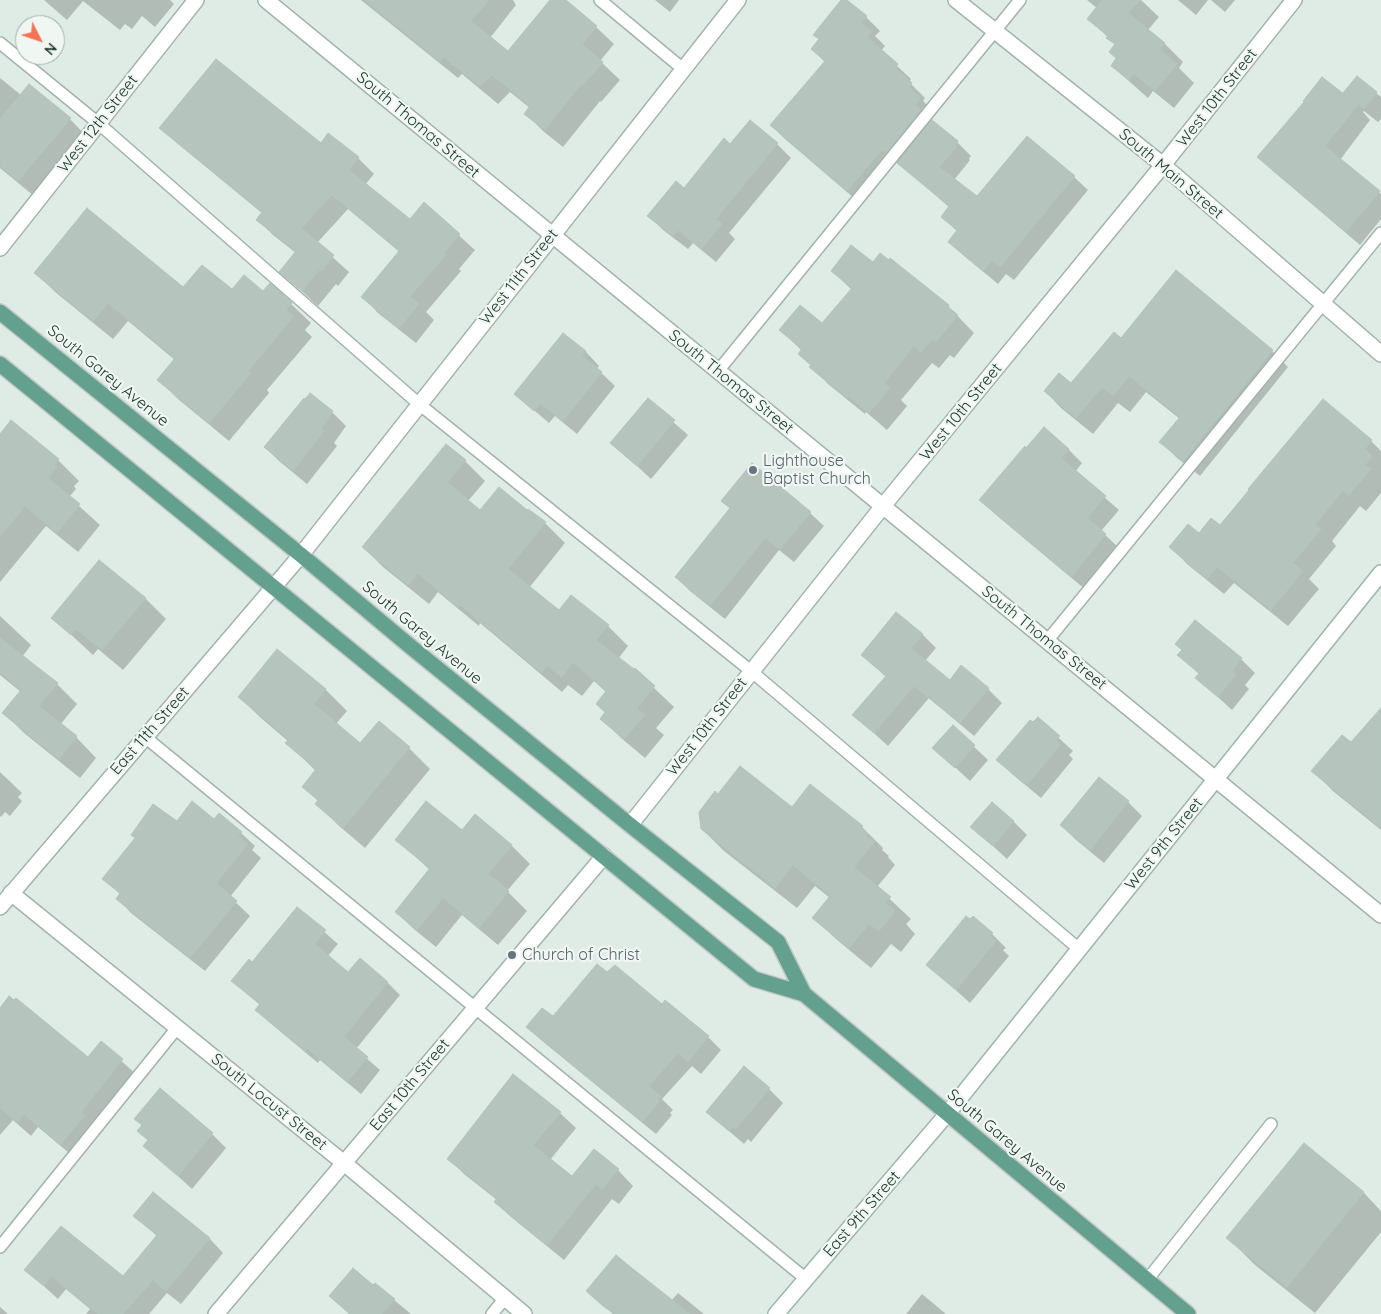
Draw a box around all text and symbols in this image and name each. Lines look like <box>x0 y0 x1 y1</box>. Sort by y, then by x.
north arrow <box>15 15 65 65</box>
text: N <box>40 39 61 59</box>
street label: West 10th Street <box>1173 45 1261 151</box>
street label: South Thomas Street <box>352 68 484 182</box>
street label: West 12th Street <box>54 71 142 177</box>
street label: South Main Street <box>1115 125 1227 223</box>
street label: West 11th Street <box>476 225 562 329</box>
street label: South Garey Avenue <box>43 321 173 431</box>
street label: South Thomas Street <box>665 326 797 438</box>
street label: West 10th Street <box>916 359 1006 465</box>
place label: Lighthouse Baptist Church <box>763 451 871 489</box>
marker: Lighthouse Baptist Church <box>747 464 759 476</box>
street label: South Garey Avenue <box>358 577 486 689</box>
street label: South Thomas Street <box>978 582 1110 694</box>
street label: West 10th Street <box>663 674 751 780</box>
street label: East 11th Street <box>106 683 194 779</box>
street label: West 9th Street <box>1121 794 1207 894</box>
place label: Church of Christ <box>522 945 640 965</box>
marker: Church of Christ <box>506 949 518 961</box>
street label: East 10th Street <box>366 1035 454 1135</box>
street label: South Locust Street <box>207 1049 331 1155</box>
street label: South Garey Avenue <box>943 1085 1071 1197</box>
street label: East 9th Street <box>819 1167 905 1261</box>

